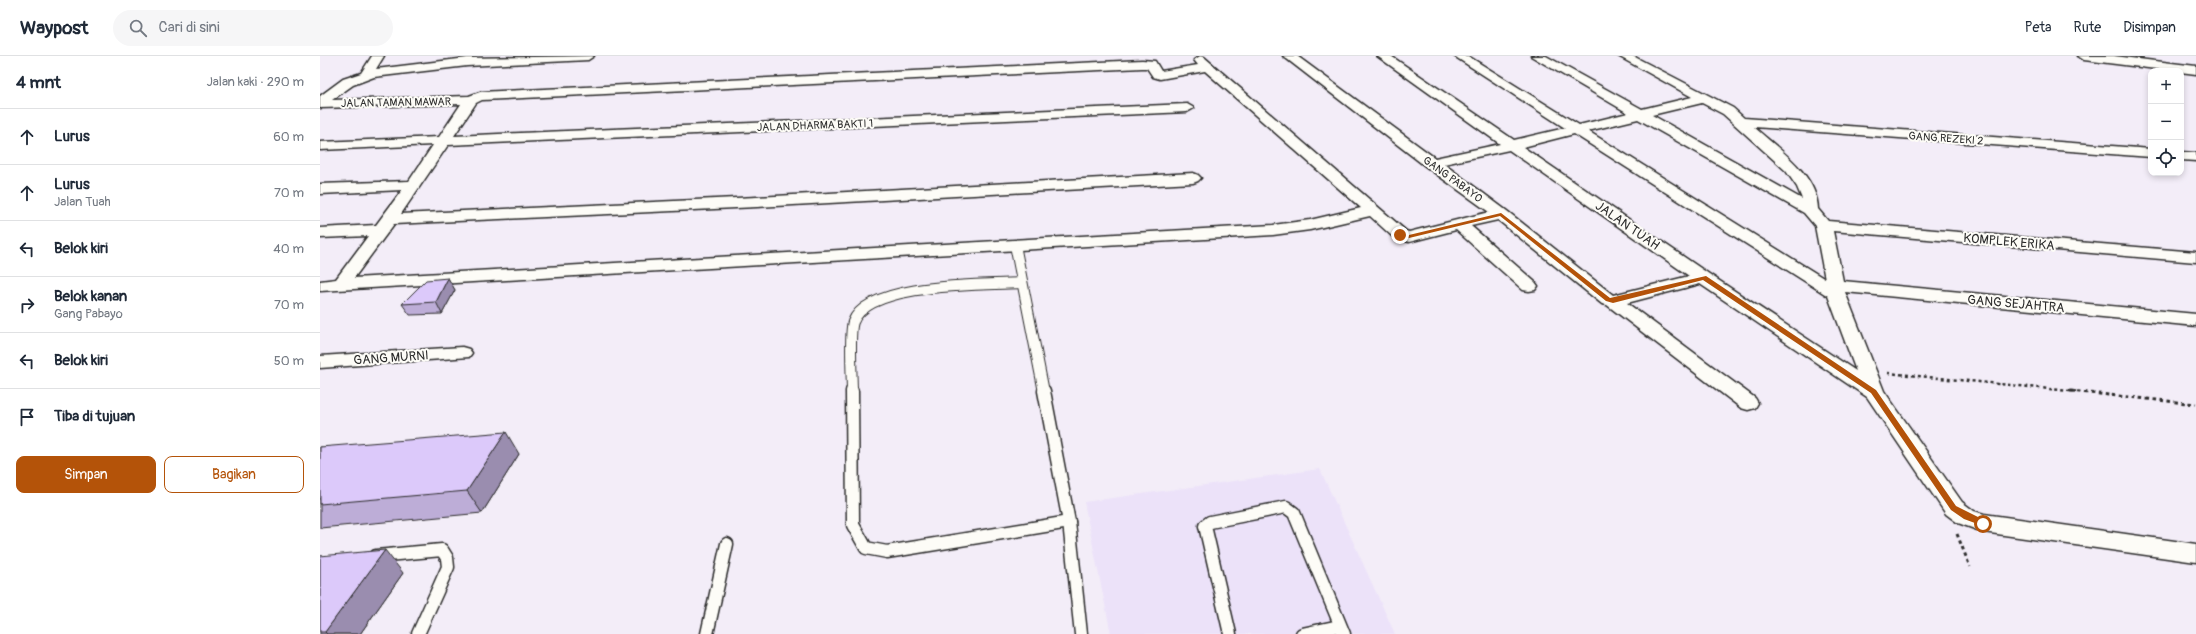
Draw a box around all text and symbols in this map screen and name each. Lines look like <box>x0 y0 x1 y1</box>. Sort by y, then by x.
search box <box>113 10 393 46</box>
text: Waypost <box>20 16 89 40</box>
icon: search <box>127 17 149 39</box>
text: Cari di sini <box>159 18 220 37</box>
text: Peta <box>2025 19 2052 36</box>
text: Rute <box>2074 19 2101 36</box>
text: Disimpan <box>2123 19 2176 36</box>
map controls <box>2148 68 2184 176</box>
button: + <box>2148 68 2184 104</box>
text: 4 mnt <box>16 72 61 93</box>
text: Jalan kaki · 290 m <box>207 74 304 90</box>
street label: JALAN TAMAN MAWAR <box>341 95 451 110</box>
button: − <box>2148 104 2184 140</box>
street label: JALAN DHARMA BAKTI 1 <box>757 117 873 134</box>
icon: ahead <box>16 126 38 148</box>
text: Lurus <box>54 127 90 146</box>
text: 60 m <box>273 129 304 145</box>
street label: GANG REZEKI 2 <box>1908 129 1984 148</box>
button: locate <box>2148 140 2184 176</box>
street label: GANG PABAYO <box>1421 154 1485 205</box>
text: Lurus <box>54 175 90 194</box>
icon: ahead <box>16 182 38 204</box>
text: 70 m <box>274 185 304 201</box>
text: Jalan Tuah <box>54 194 111 210</box>
street label: JALAN TUAH <box>1592 198 1663 254</box>
route end <box>1391 226 1409 244</box>
street label: KOMPLEK ERIKA <box>1963 230 2056 254</box>
icon: left <box>16 238 38 260</box>
text: Belok kiri <box>54 239 108 258</box>
text: 40 m <box>273 241 304 257</box>
text: Belok kanan <box>54 287 127 306</box>
street label: GANG SEJAHTRA <box>1967 292 2066 316</box>
icon: right <box>16 294 38 316</box>
text: 70 m <box>274 297 304 313</box>
text: Gang Pabayo <box>54 306 123 322</box>
street label: GANG MURNI <box>353 347 429 369</box>
icon: left <box>16 350 38 372</box>
text: Belok kiri <box>54 351 108 370</box>
text: 50 m <box>274 353 304 369</box>
icon: arrive <box>16 406 38 428</box>
text: Tiba di tujuan <box>54 407 135 426</box>
button: Simpan <box>16 456 156 493</box>
button: Bagikan <box>164 456 304 493</box>
route start <box>1974 515 1992 533</box>

